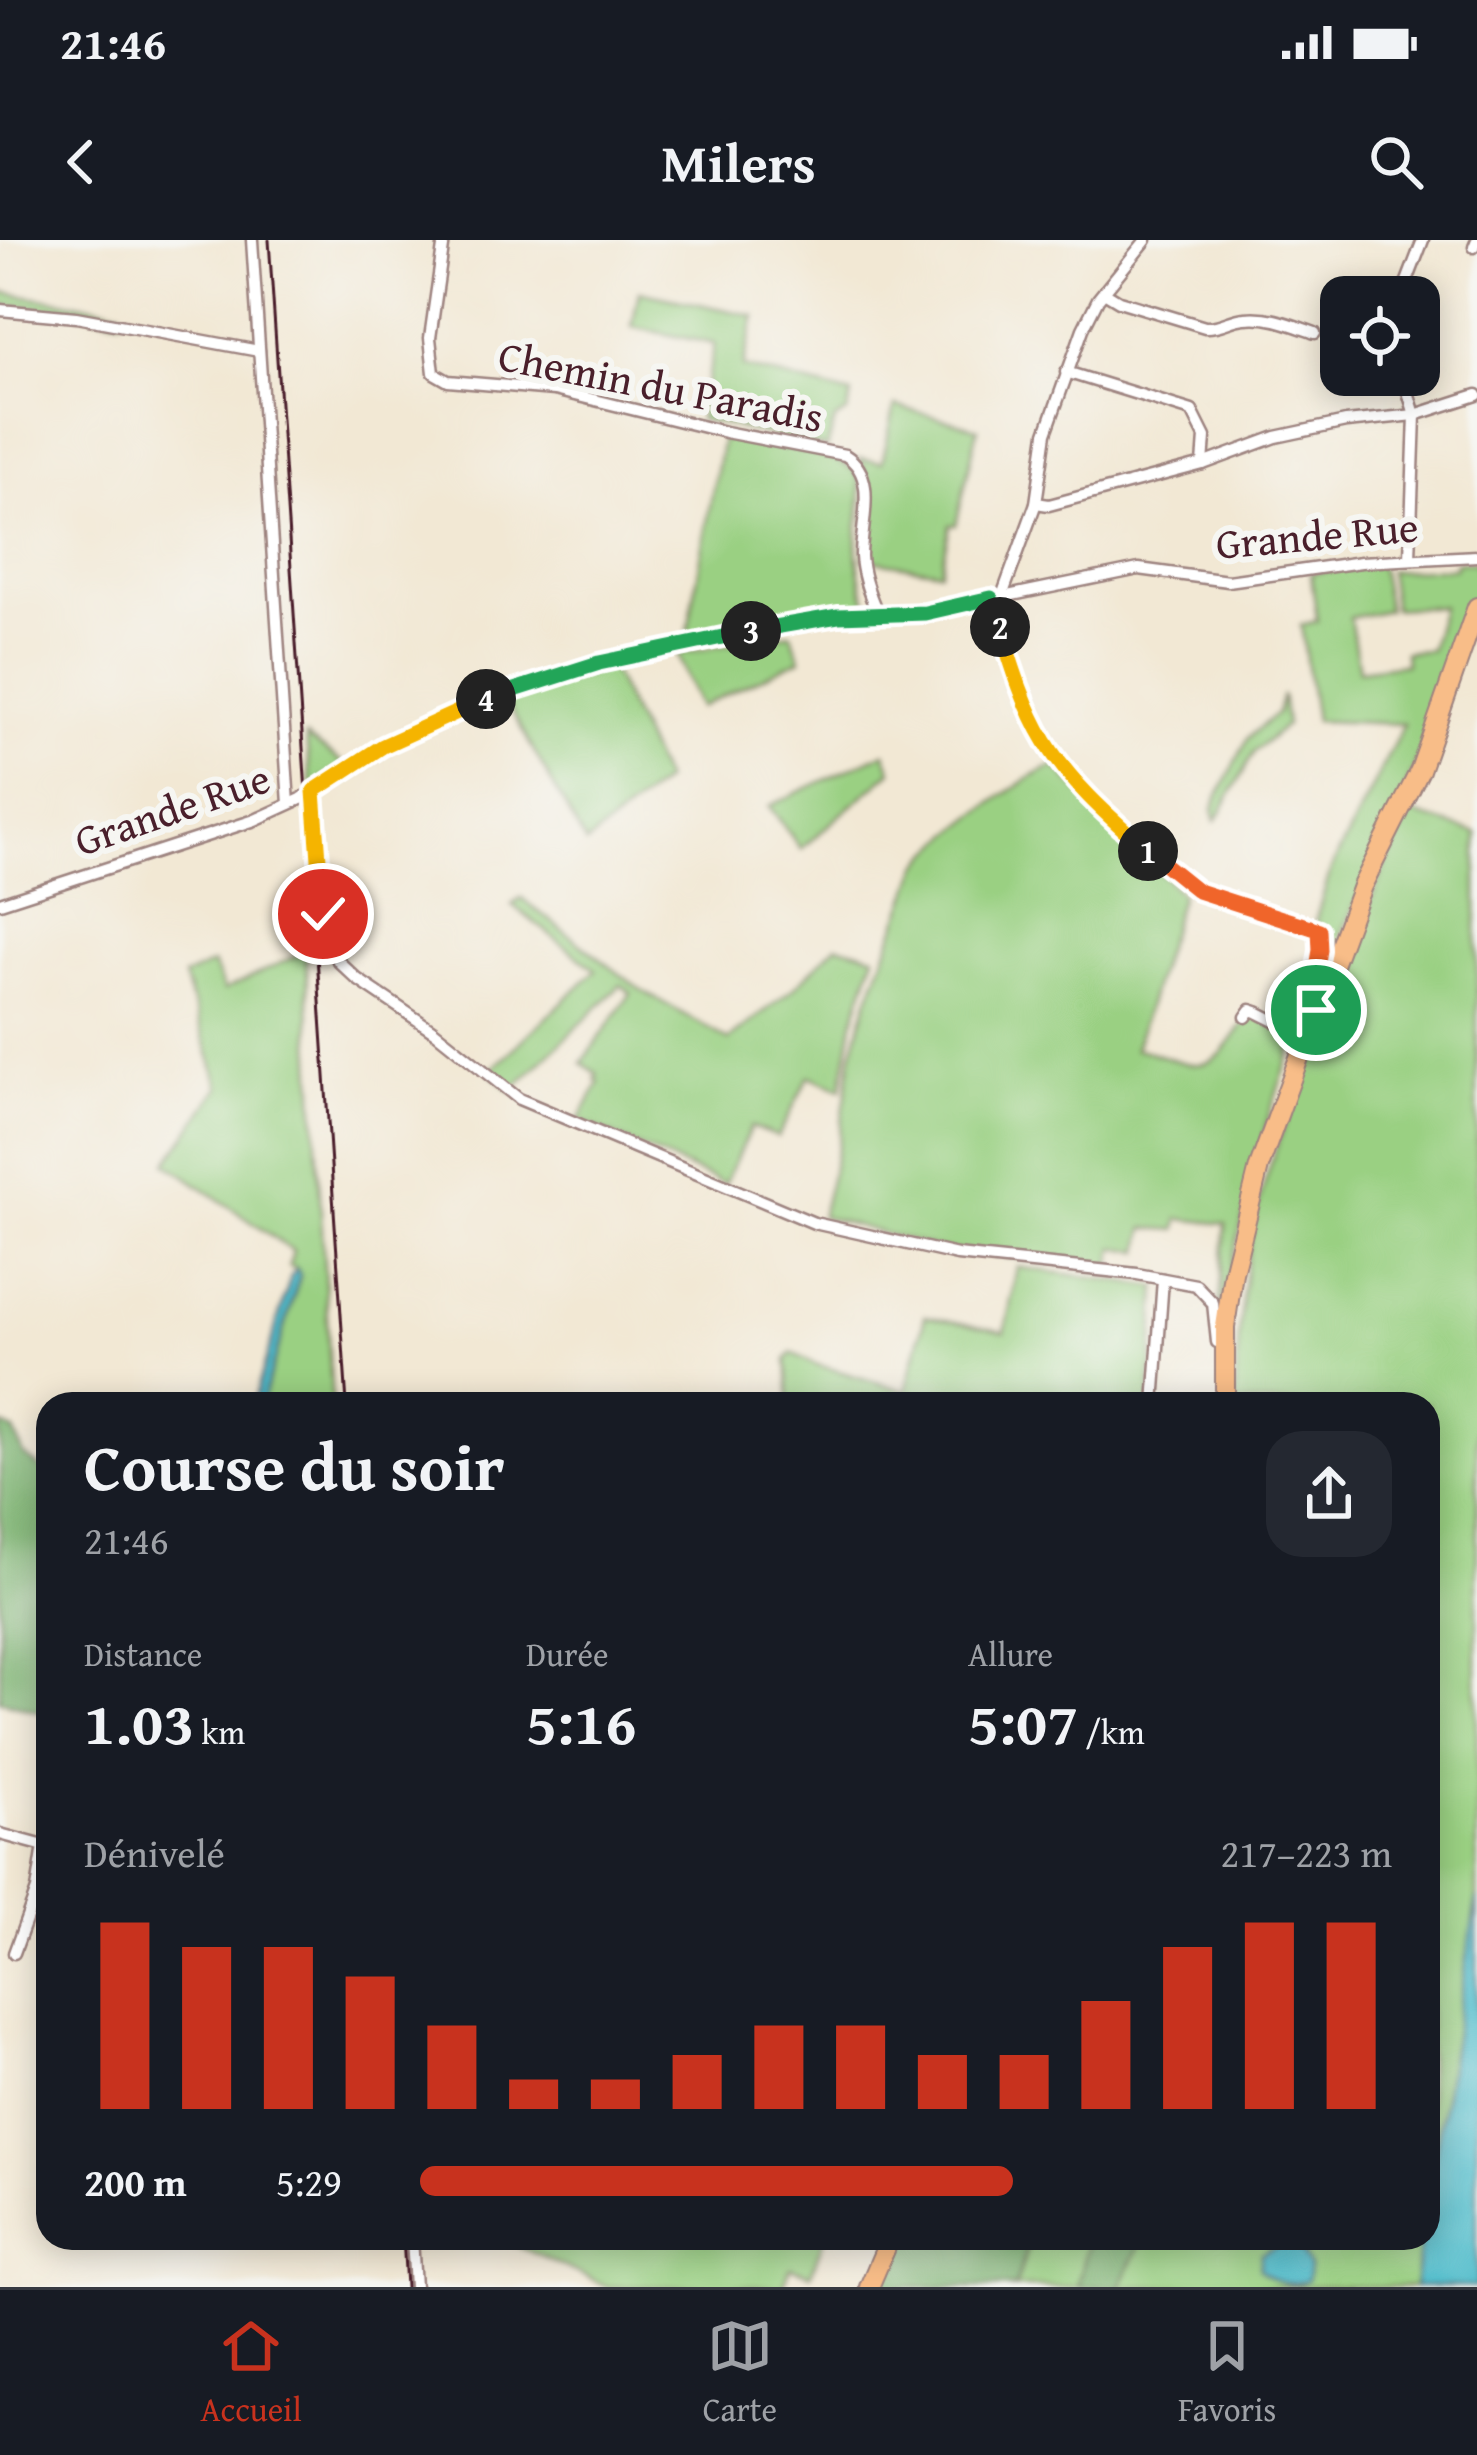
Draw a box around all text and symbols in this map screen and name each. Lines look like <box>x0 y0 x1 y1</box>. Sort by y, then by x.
text: 21:46 <box>60 10 166 75</box>
text: Milers <box>661 123 816 202</box>
icon: back <box>48 129 114 195</box>
icon: search <box>1363 129 1429 195</box>
map controls <box>1320 276 1440 396</box>
button: locate <box>1320 276 1440 396</box>
street label: Chemin du Paradis <box>494 324 829 447</box>
street label: Grande Rue <box>1213 495 1421 574</box>
pin: 2 <box>970 597 1030 657</box>
pin: 3 <box>721 601 781 661</box>
text: 2 <box>991 603 1009 651</box>
text: 3 <box>742 607 760 655</box>
pin: 4 <box>456 669 516 729</box>
text: 4 <box>477 675 495 723</box>
street label: Grande Rue <box>66 747 278 870</box>
pin: 1 <box>1118 821 1178 881</box>
text: 1 <box>1139 827 1157 875</box>
pin <box>272 863 374 965</box>
icon: check <box>290 881 356 947</box>
pin <box>1265 959 1367 1061</box>
icon: arrive <box>1283 977 1349 1043</box>
text: Course du soir <box>84 1417 505 1514</box>
button: share <box>1266 1431 1392 1557</box>
text: 21:46 <box>84 1511 169 1568</box>
text: Distance <box>84 1630 202 1678</box>
text: Durée <box>526 1630 608 1678</box>
text: Allure <box>968 1630 1053 1678</box>
text: 1.03 <box>84 1678 194 1766</box>
text: 5:16 <box>526 1678 636 1766</box>
text: 5:07 <box>968 1678 1078 1766</box>
text: km <box>194 1708 245 1756</box>
text: /km <box>1078 1708 1145 1756</box>
text: Dénivelé <box>84 1824 225 1881</box>
text: 217–223 m <box>1220 1824 1392 1881</box>
text: 200 m <box>84 2153 187 2210</box>
text: 5:29 <box>276 2153 342 2210</box>
tab: Accueil <box>201 2313 302 2433</box>
tab: Carte <box>703 2313 777 2433</box>
tab: Favoris <box>1178 2313 1276 2433</box>

